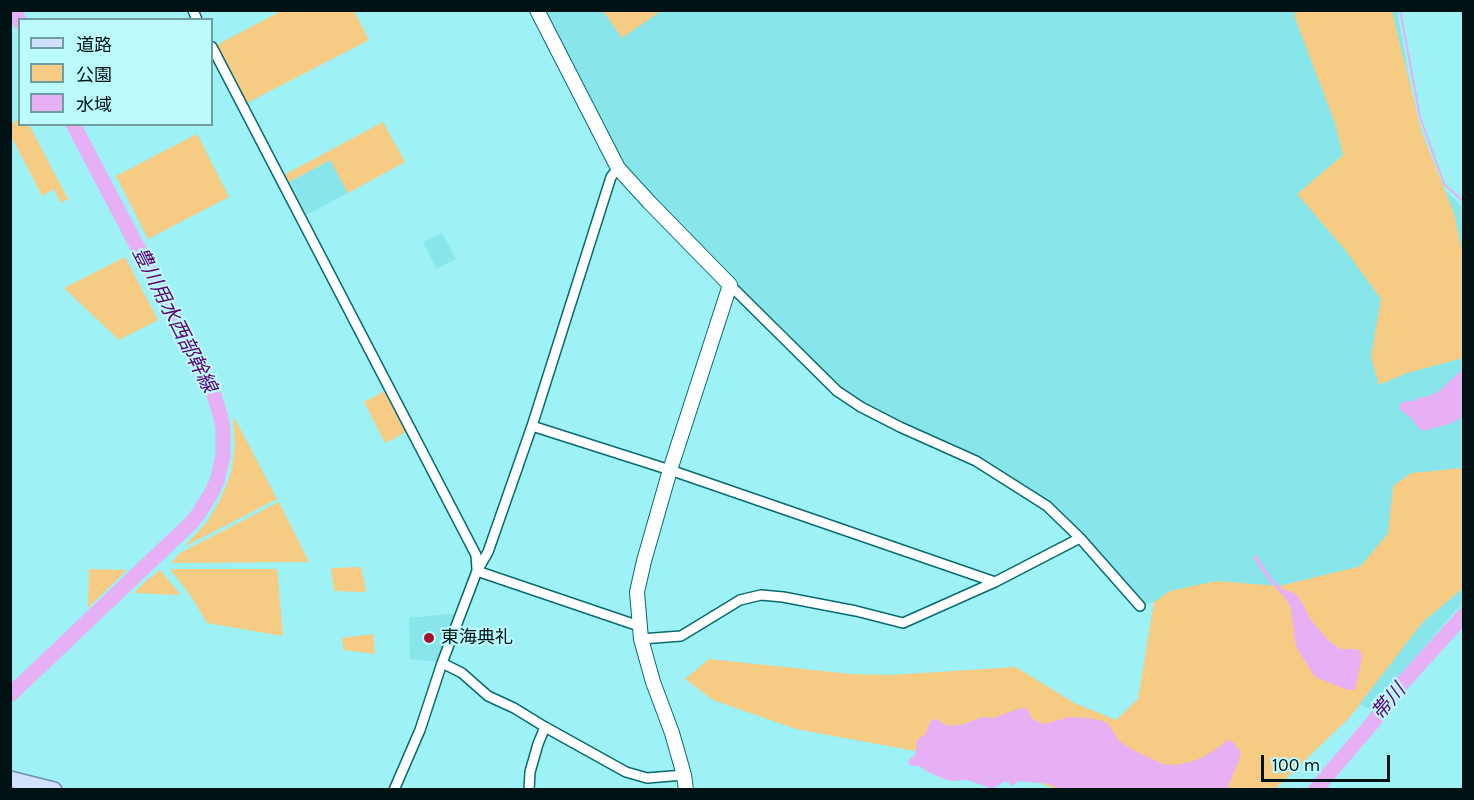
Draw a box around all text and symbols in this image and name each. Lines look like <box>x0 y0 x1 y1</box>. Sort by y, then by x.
legend <box>18 18 213 126</box>
text: 道路 <box>76 34 112 56</box>
text: 公園 <box>76 64 112 86</box>
text: 水域 <box>76 94 112 116</box>
water label: 豊川用水西部幹線 <box>127 243 221 397</box>
place label: 東海典礼 <box>441 627 513 649</box>
marker: 東海典礼 <box>422 631 436 645</box>
water label: 帯川 <box>1367 679 1411 725</box>
scale bar <box>1264 743 1393 781</box>
text: 100 m <box>1272 754 1320 776</box>

